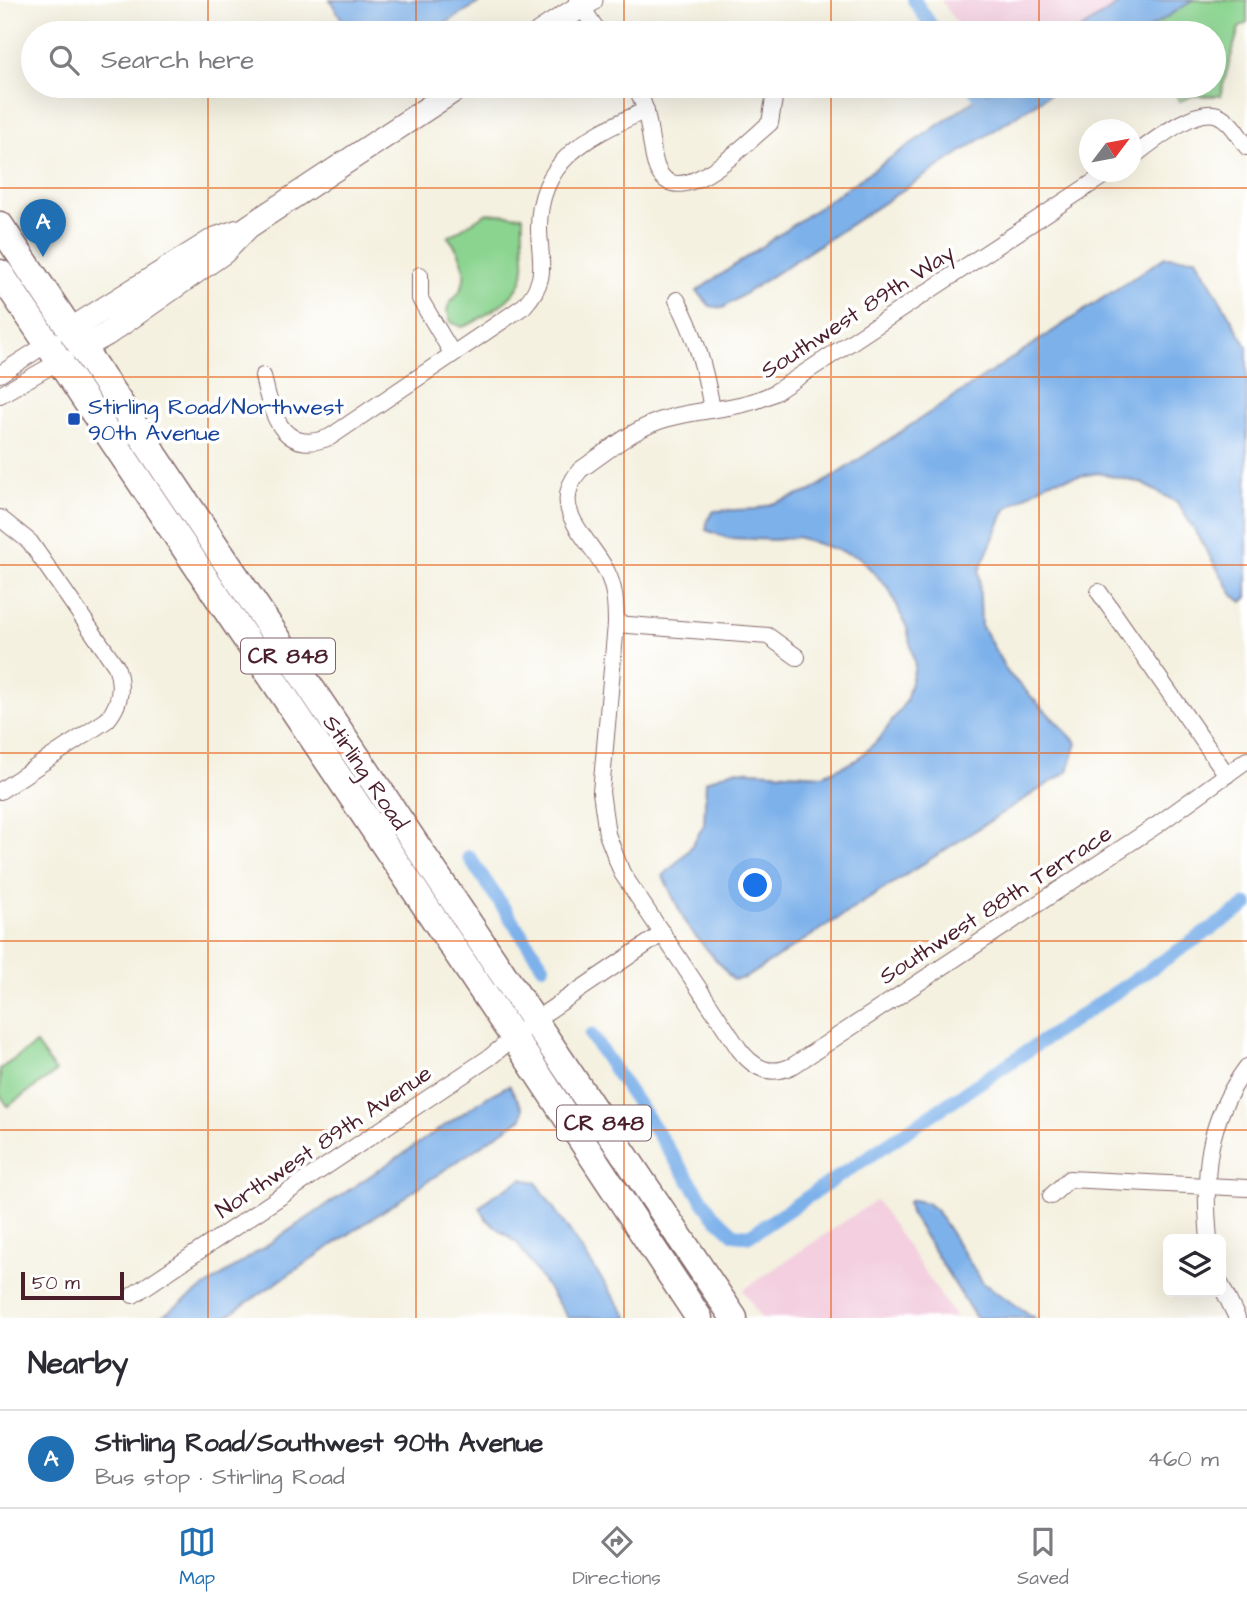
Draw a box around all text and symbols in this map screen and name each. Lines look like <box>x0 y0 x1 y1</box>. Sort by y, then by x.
search box <box>21 21 1226 98</box>
icon: search <box>45 41 83 79</box>
text: Search here <box>101 42 254 78</box>
north arrow <box>1079 119 1142 182</box>
pin: A <box>20 199 66 257</box>
street label: Southwest 89th Way <box>754 237 961 387</box>
place label: Stirling Road/Northwest 90th Avenue <box>88 391 345 449</box>
marker: Stirling Road/Northwest 90th Avenue <box>66 411 82 427</box>
road number: CR 848 <box>241 638 335 674</box>
street label: Stirling Road <box>314 709 416 837</box>
street label: Southwest 88th Terrace <box>873 817 1118 992</box>
your location <box>738 868 772 902</box>
street label: Northwest 89th Avenue <box>209 1057 438 1226</box>
road number: CR 848 <box>557 1106 651 1140</box>
map controls <box>1163 1234 1226 1297</box>
button: layers <box>1163 1234 1226 1297</box>
scale bar <box>21 1269 124 1301</box>
text: 50 m <box>32 1270 80 1297</box>
text: Nearby <box>28 1343 128 1385</box>
text: Stirling Road/Southwest 90th Avenue <box>95 1425 543 1461</box>
text: A <box>44 1443 58 1475</box>
text: 460 m <box>1147 1443 1219 1475</box>
text: Bus stop · Stirling Road <box>95 1461 345 1493</box>
tab: Map <box>178 1523 216 1592</box>
tab: Directions <box>572 1523 661 1592</box>
tab: Saved <box>1017 1523 1069 1592</box>

